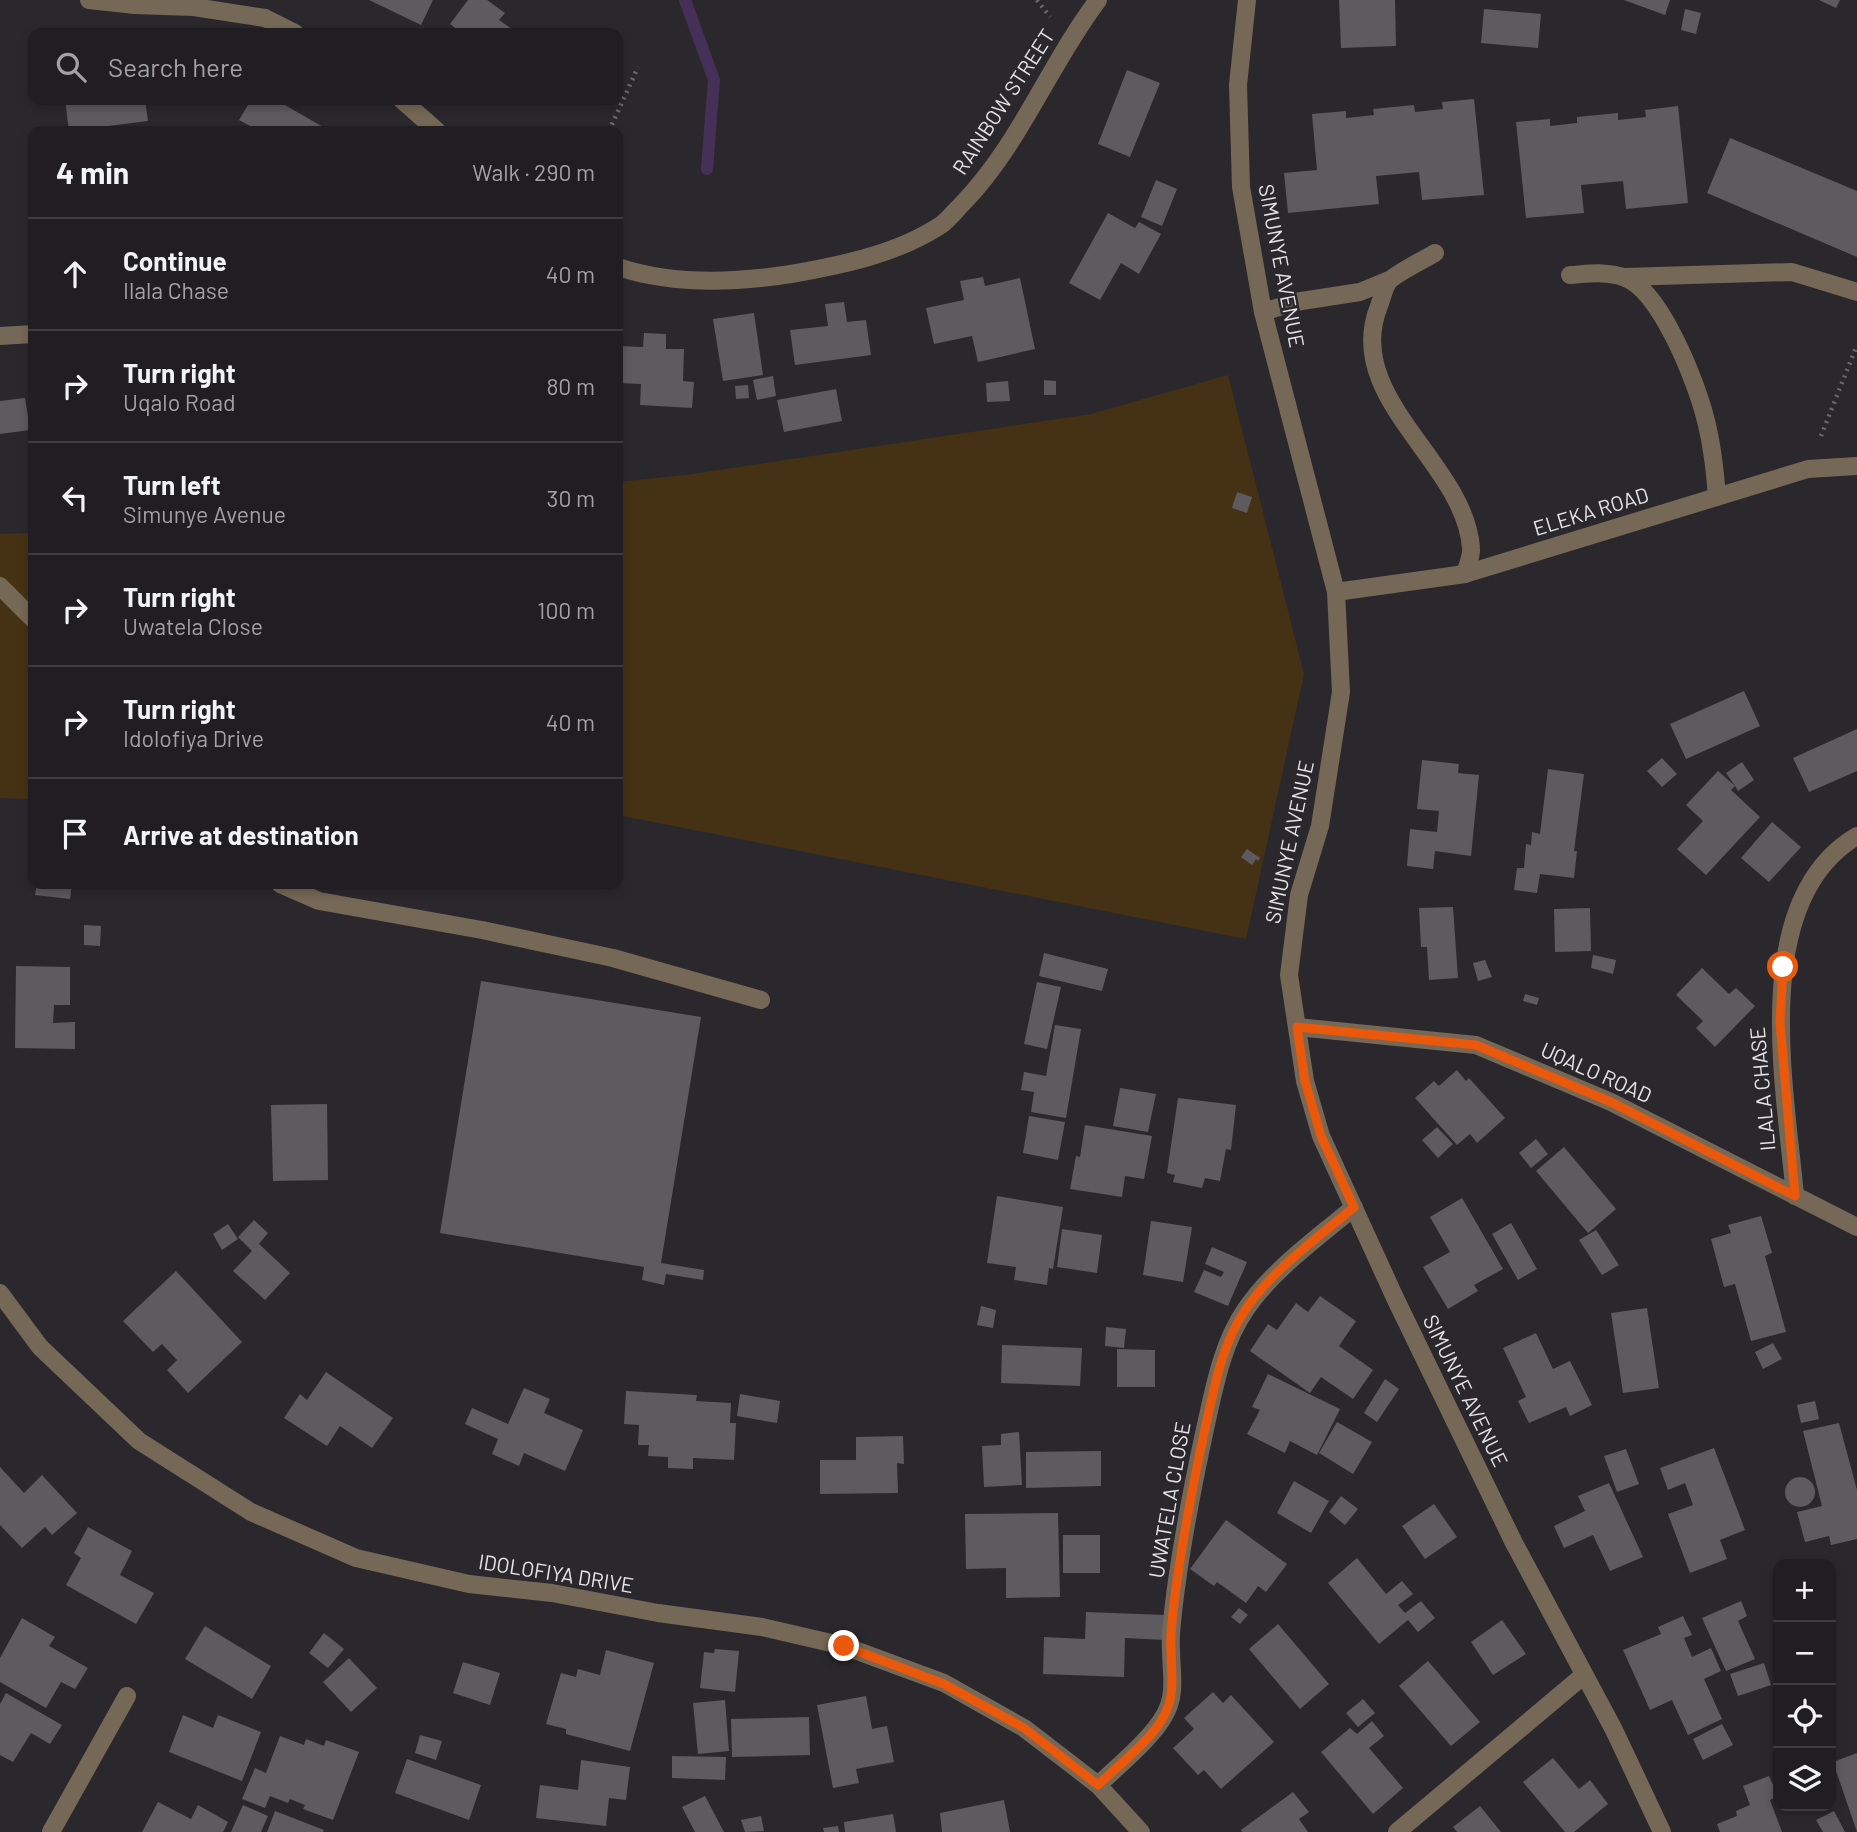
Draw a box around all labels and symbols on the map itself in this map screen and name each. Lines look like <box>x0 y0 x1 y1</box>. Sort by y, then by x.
street label: RAINBOW STREET <box>946 24 1059 179</box>
street label: SIMUNYE AVENUE <box>1254 182 1311 350</box>
street label: ELEKA ROAD <box>1530 481 1651 540</box>
street label: SIMUNYE AVENUE <box>1259 758 1318 926</box>
route start <box>1767 951 1798 982</box>
street label: ILALA CHASE <box>1744 1026 1779 1152</box>
street label: UQALO ROAD <box>1537 1036 1656 1107</box>
street label: SIMUNYE AVENUE <box>1419 1310 1514 1470</box>
street label: UWATELA CLOSE <box>1142 1420 1195 1580</box>
street label: IDOLOFIYA DRIVE <box>477 1548 636 1597</box>
route end <box>828 1630 859 1661</box>

